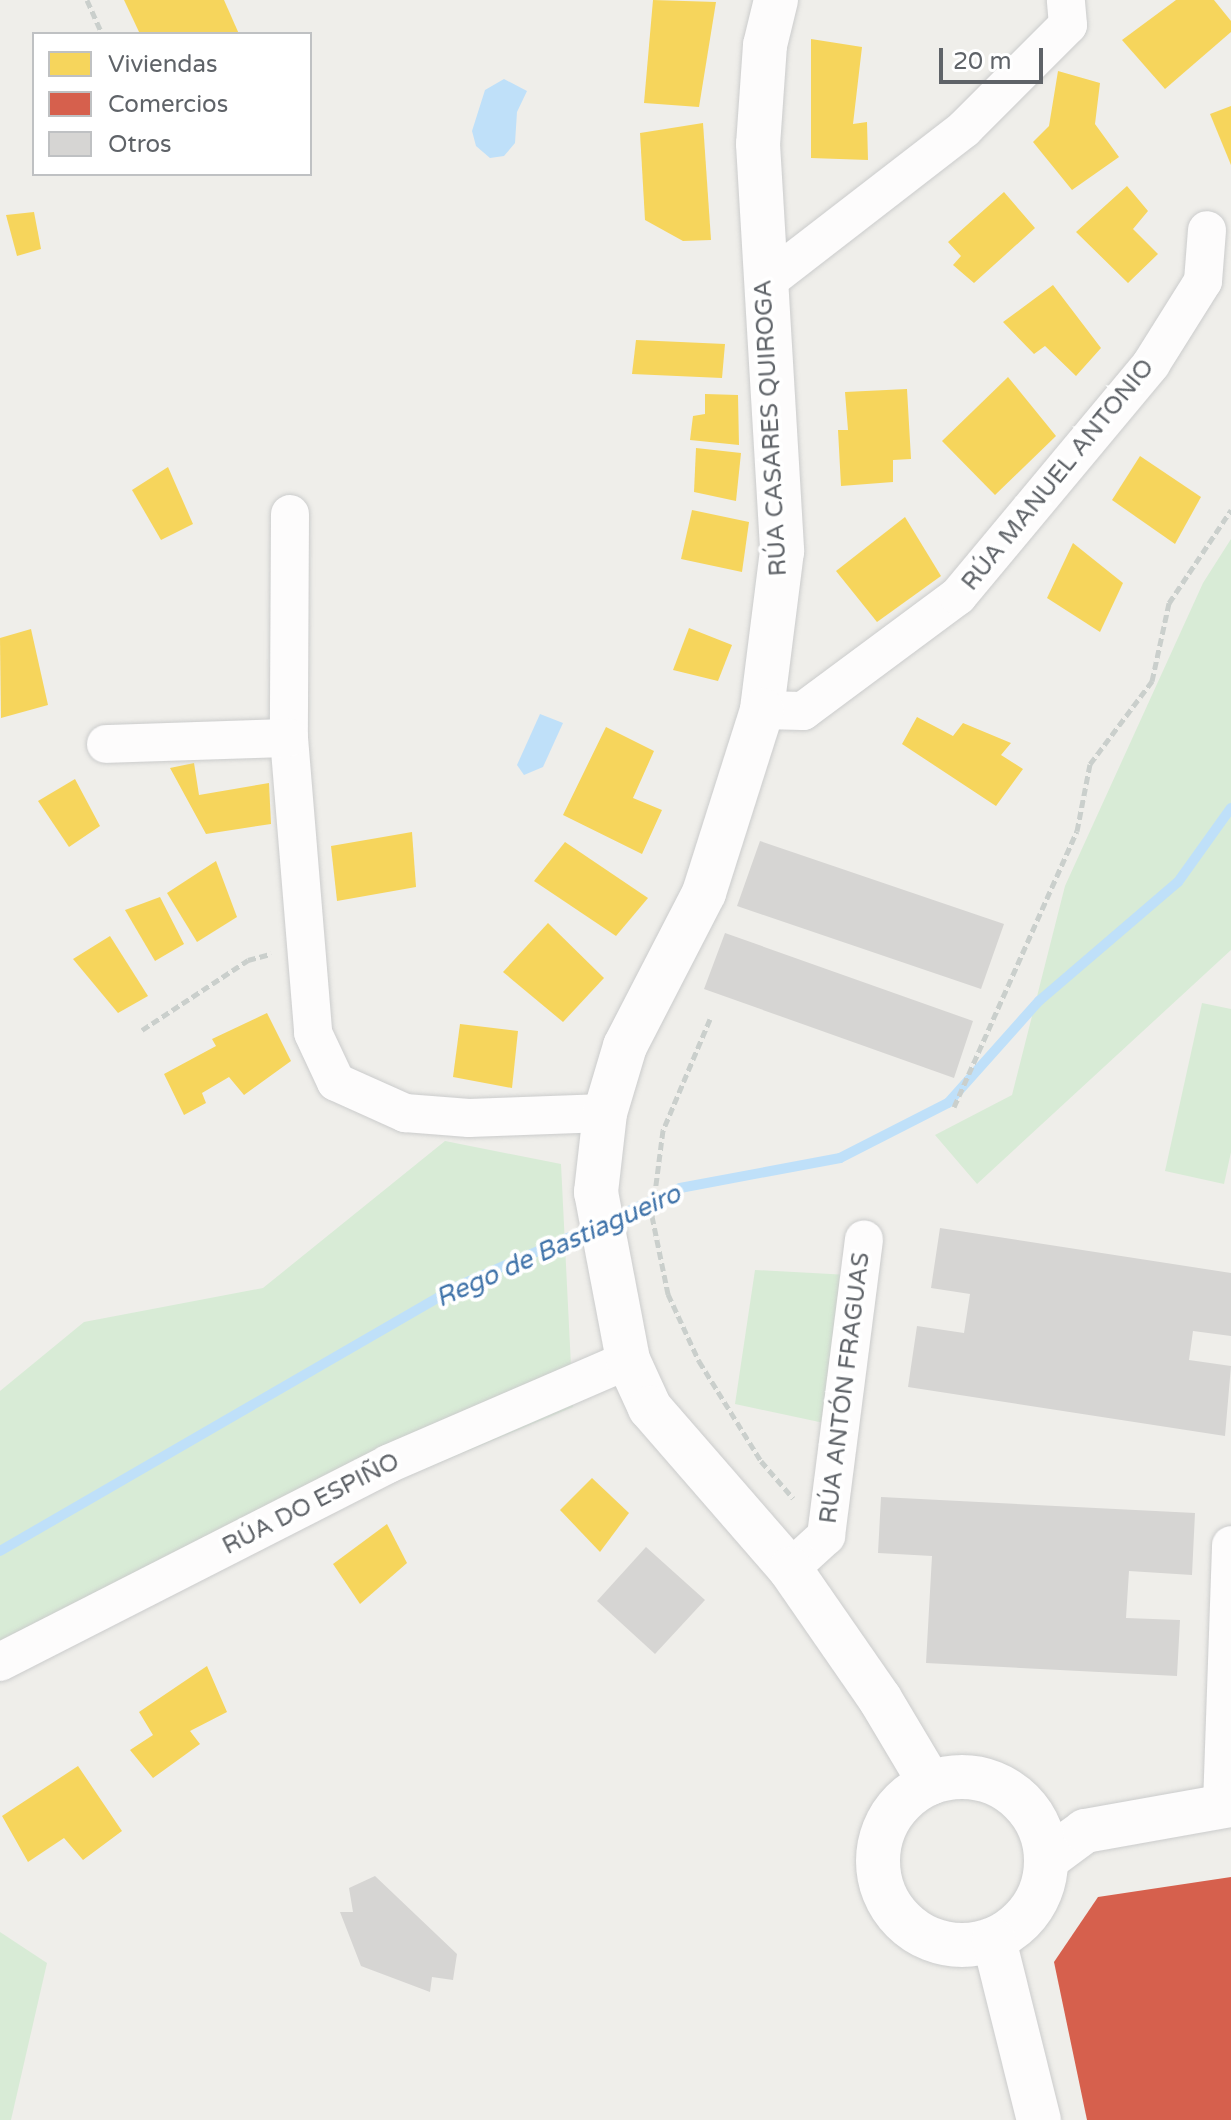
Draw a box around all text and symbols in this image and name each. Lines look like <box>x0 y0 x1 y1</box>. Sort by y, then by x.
legend <box>32 32 312 176</box>
scale bar <box>943 32 1047 82</box>
text: 20 m <box>953 47 1011 76</box>
text: Viviendas <box>108 50 217 79</box>
text: Comercios <box>108 90 228 119</box>
text: Otros <box>108 130 172 159</box>
street label: RÚA CASARES QUIROGA <box>749 279 793 577</box>
street label: RÚA MANUEL ANTONIO <box>956 354 1160 596</box>
water label: Rego de Bastiagueiro <box>431 1178 685 1314</box>
street label: RÚA ANTÓN FRAGUAS <box>814 1251 876 1525</box>
street label: RÚA DO ESPIÑO <box>218 1447 404 1561</box>

